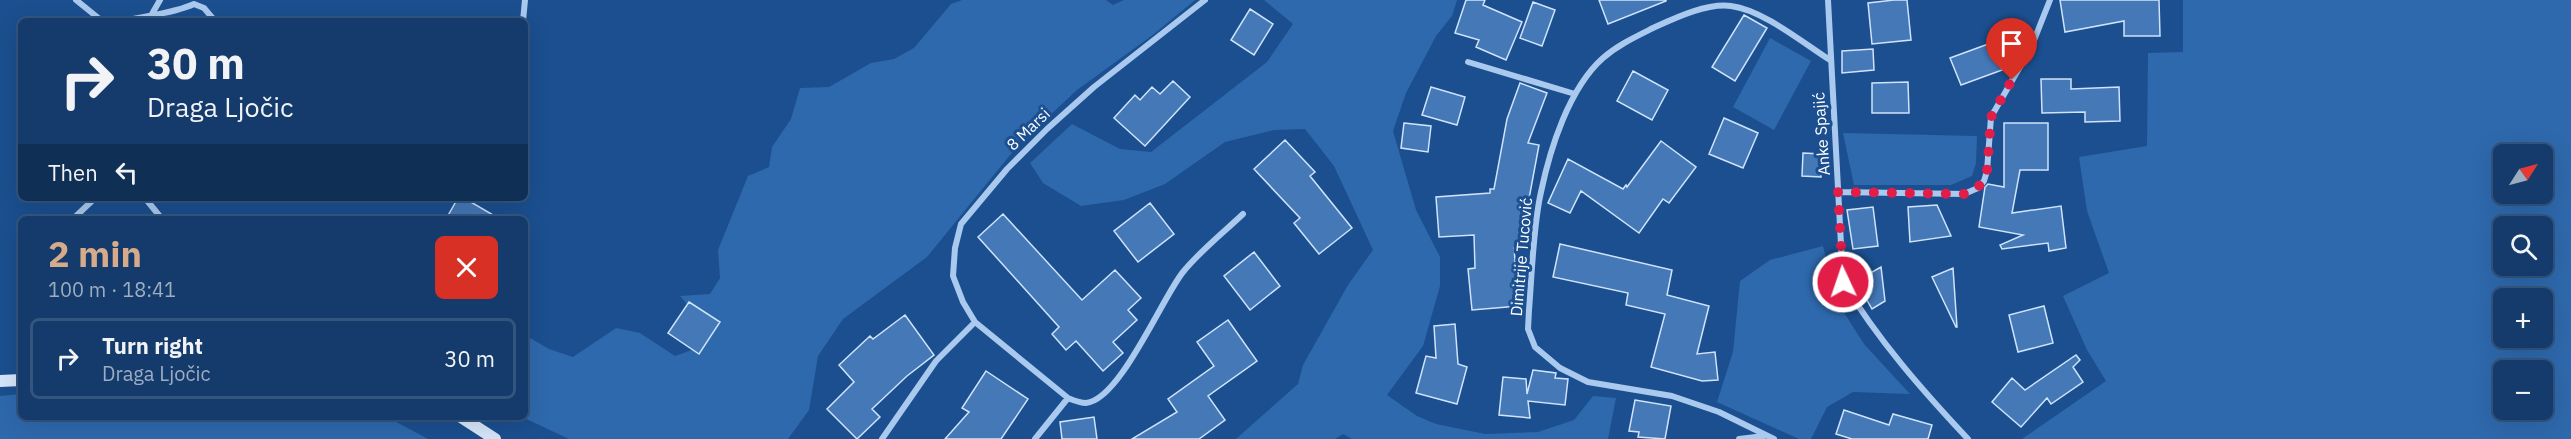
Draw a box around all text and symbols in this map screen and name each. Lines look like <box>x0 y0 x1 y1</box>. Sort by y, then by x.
pin <box>1986 18 2037 80</box>
icon: arrive <box>1995 27 2028 60</box>
text: 30 m <box>147 36 245 91</box>
icon: right <box>48 42 126 120</box>
text: Draga Ljočic <box>147 89 294 124</box>
street label: Anke Spajić <box>1808 92 1834 176</box>
street label: 8 Marsi <box>1002 104 1054 154</box>
north arrow <box>2493 144 2553 204</box>
map controls <box>2493 144 2553 420</box>
icon: left <box>110 156 143 189</box>
text: Then <box>48 158 98 187</box>
street label: Dimitrije Tucović <box>1506 197 1536 317</box>
button: search <box>2493 216 2553 276</box>
text: 2 min <box>48 230 142 277</box>
button: close <box>435 236 498 299</box>
position arrow <box>1811 250 1875 314</box>
text: 100 m · 18:41 <box>48 276 176 303</box>
button: + <box>2493 288 2553 348</box>
text: Turn right <box>102 331 203 360</box>
icon: right <box>51 342 84 375</box>
text: 30 m <box>444 344 495 373</box>
text: Draga Ljočic <box>102 360 211 387</box>
button: − <box>2493 360 2553 420</box>

